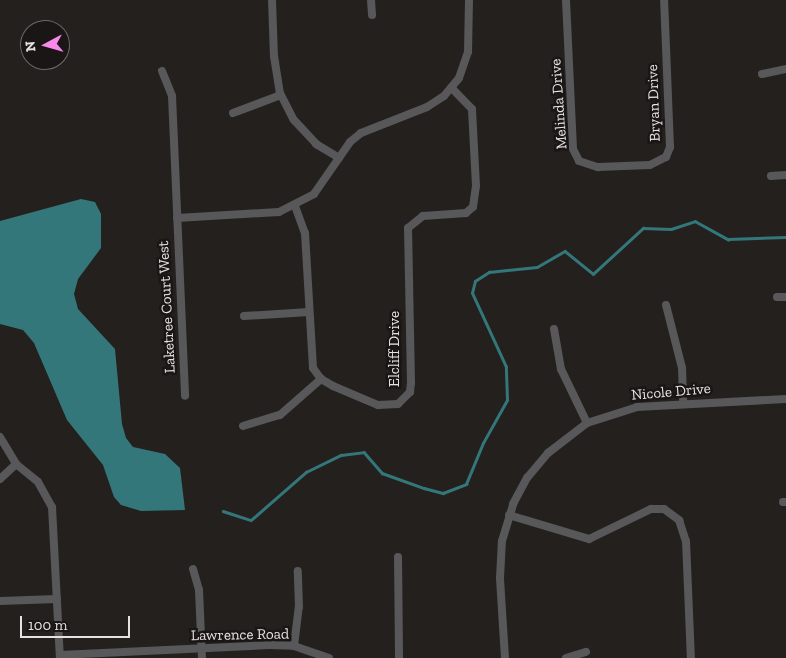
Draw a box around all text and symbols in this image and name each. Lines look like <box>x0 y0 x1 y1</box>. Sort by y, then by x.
north arrow <box>20 20 70 70</box>
text: N <box>22 40 40 53</box>
street label: Melinda Drive <box>547 58 571 150</box>
street label: Bryan Drive <box>644 64 664 142</box>
street label: Laketree Court West <box>155 240 179 374</box>
street label: Elcliff Drive <box>386 311 404 387</box>
street label: Nicole Drive <box>631 380 711 404</box>
scale bar <box>22 606 132 638</box>
text: 100 m <box>28 616 67 634</box>
street label: Lawrence Road <box>191 625 289 645</box>

